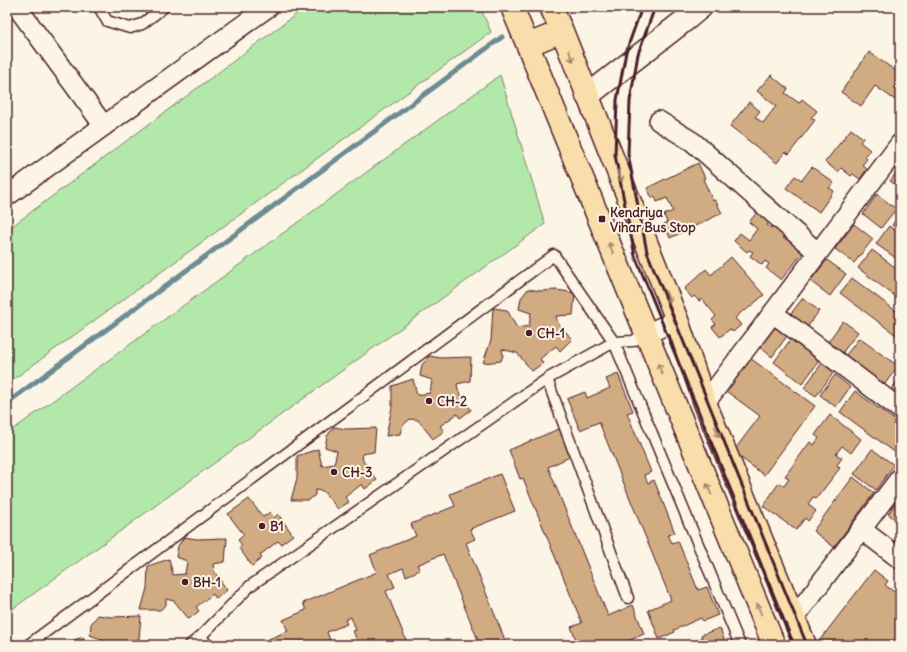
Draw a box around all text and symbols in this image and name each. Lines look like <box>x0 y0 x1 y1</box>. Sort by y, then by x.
one-way arrow <box>568 49 576 61</box>
one-way arrow <box>616 170 624 182</box>
place label: Kendriya Vihar Bus Stop <box>610 204 696 236</box>
marker: Kendriya Vihar Bus Stop <box>597 214 607 224</box>
one-way arrow <box>606 243 614 255</box>
one-way arrow <box>665 291 672 303</box>
place label: CH-1 <box>537 325 565 342</box>
marker: CH-1 <box>524 328 534 338</box>
one-way arrow <box>656 363 663 375</box>
place label: CH-2 <box>437 393 467 410</box>
marker: CH-2 <box>424 396 434 406</box>
one-way arrow <box>714 426 722 438</box>
place label: CH-3 <box>342 464 372 481</box>
marker: CH-3 <box>329 467 339 477</box>
one-way arrow <box>705 483 713 495</box>
place label: B1 <box>270 518 284 535</box>
marker: B1 <box>257 521 267 531</box>
place label: BH-1 <box>193 574 221 591</box>
marker: BH-1 <box>180 577 190 587</box>
one-way arrow <box>755 603 762 615</box>

